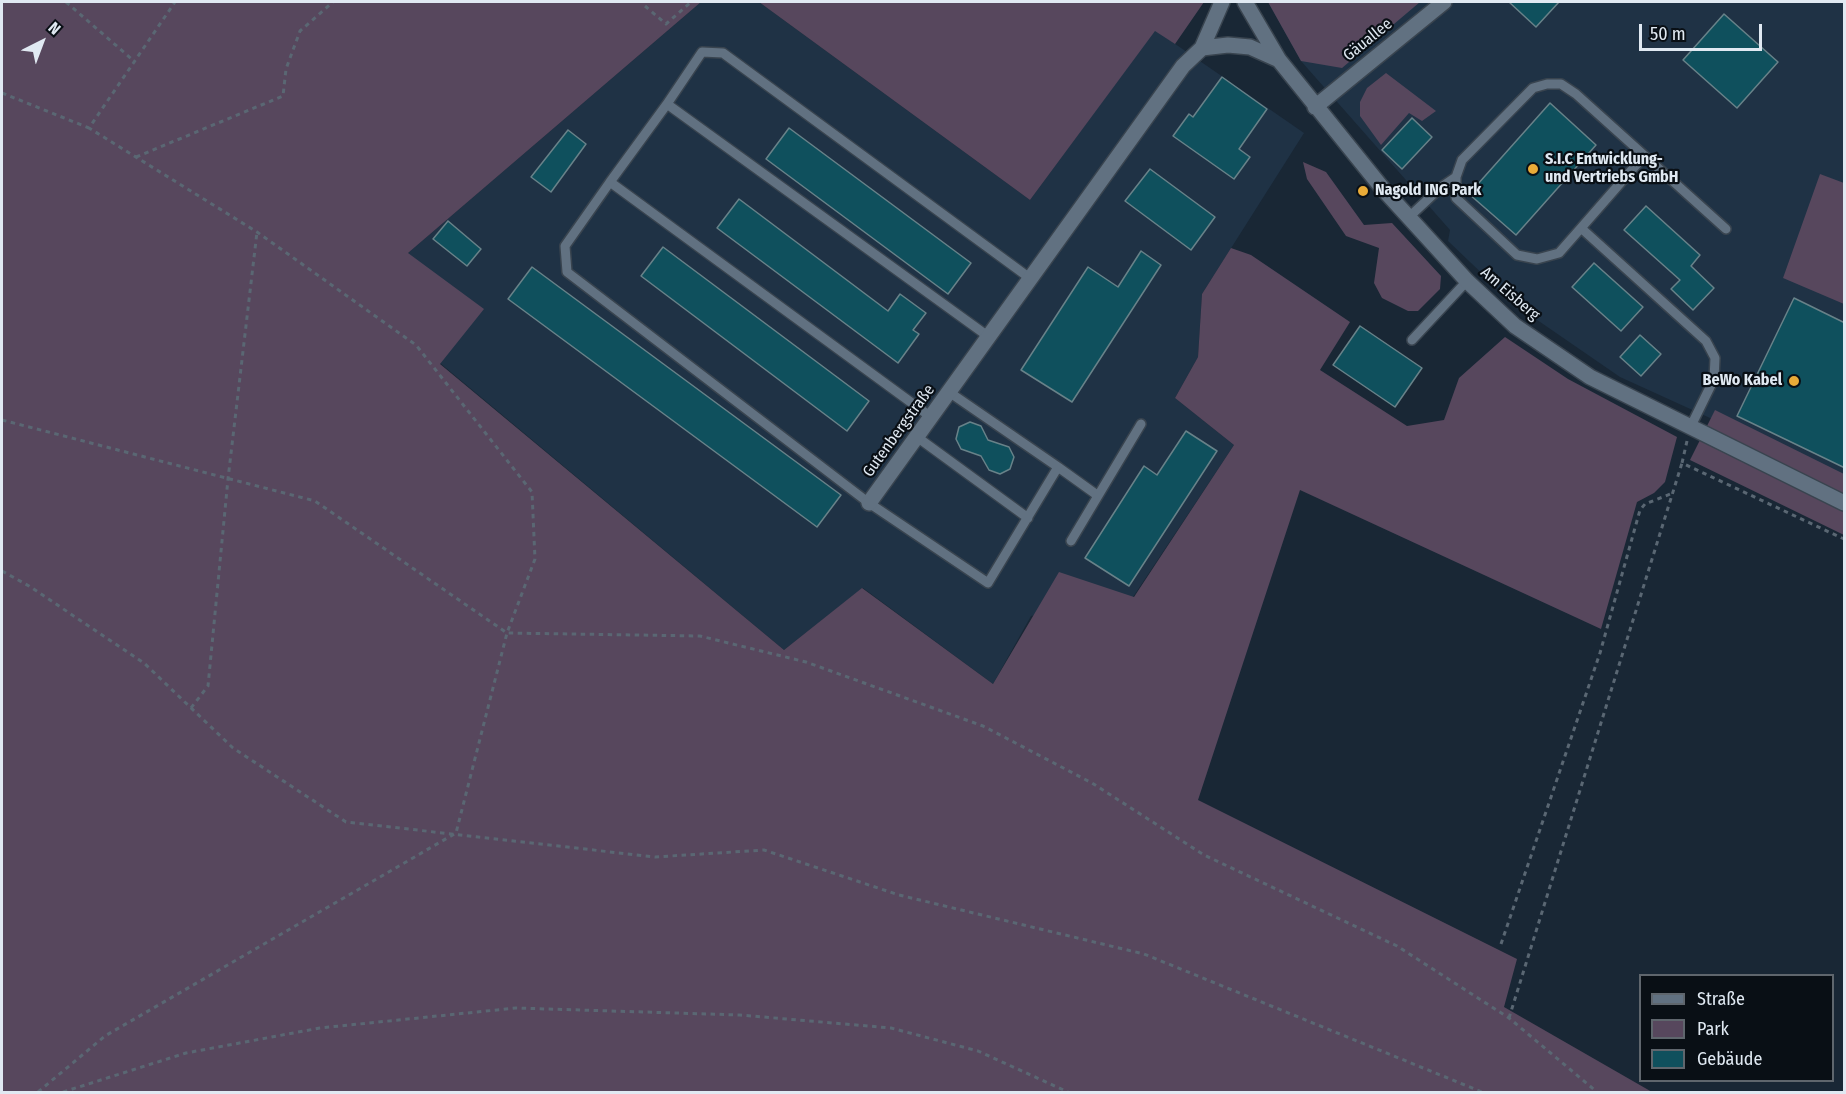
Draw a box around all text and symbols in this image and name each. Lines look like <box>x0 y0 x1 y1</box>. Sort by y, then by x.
north arrow <box>12 12 72 72</box>
scale bar <box>1642 12 1765 50</box>
street label: Gäuallee <box>1340 15 1396 65</box>
text: N <box>44 18 64 39</box>
text: 50 m <box>1650 23 1686 45</box>
place label: S.I.C Entwicklung- und Vertriebs GmbH <box>1545 150 1678 188</box>
marker: S.I.C Entwicklung- und Vertriebs GmbH <box>1526 162 1540 176</box>
place label: Nagold ING Park <box>1375 181 1481 201</box>
marker: Nagold ING Park <box>1356 184 1370 198</box>
street label: Am Eisberg <box>1476 263 1544 325</box>
place label: BeWo Kabel <box>1703 371 1782 391</box>
marker: BeWo Kabel <box>1787 374 1801 388</box>
street label: Gutenbergstraße <box>859 381 939 481</box>
legend <box>1639 974 1834 1082</box>
text: Straße <box>1697 988 1745 1010</box>
text: Park <box>1697 1018 1729 1040</box>
text: Gebäude <box>1697 1048 1762 1070</box>

